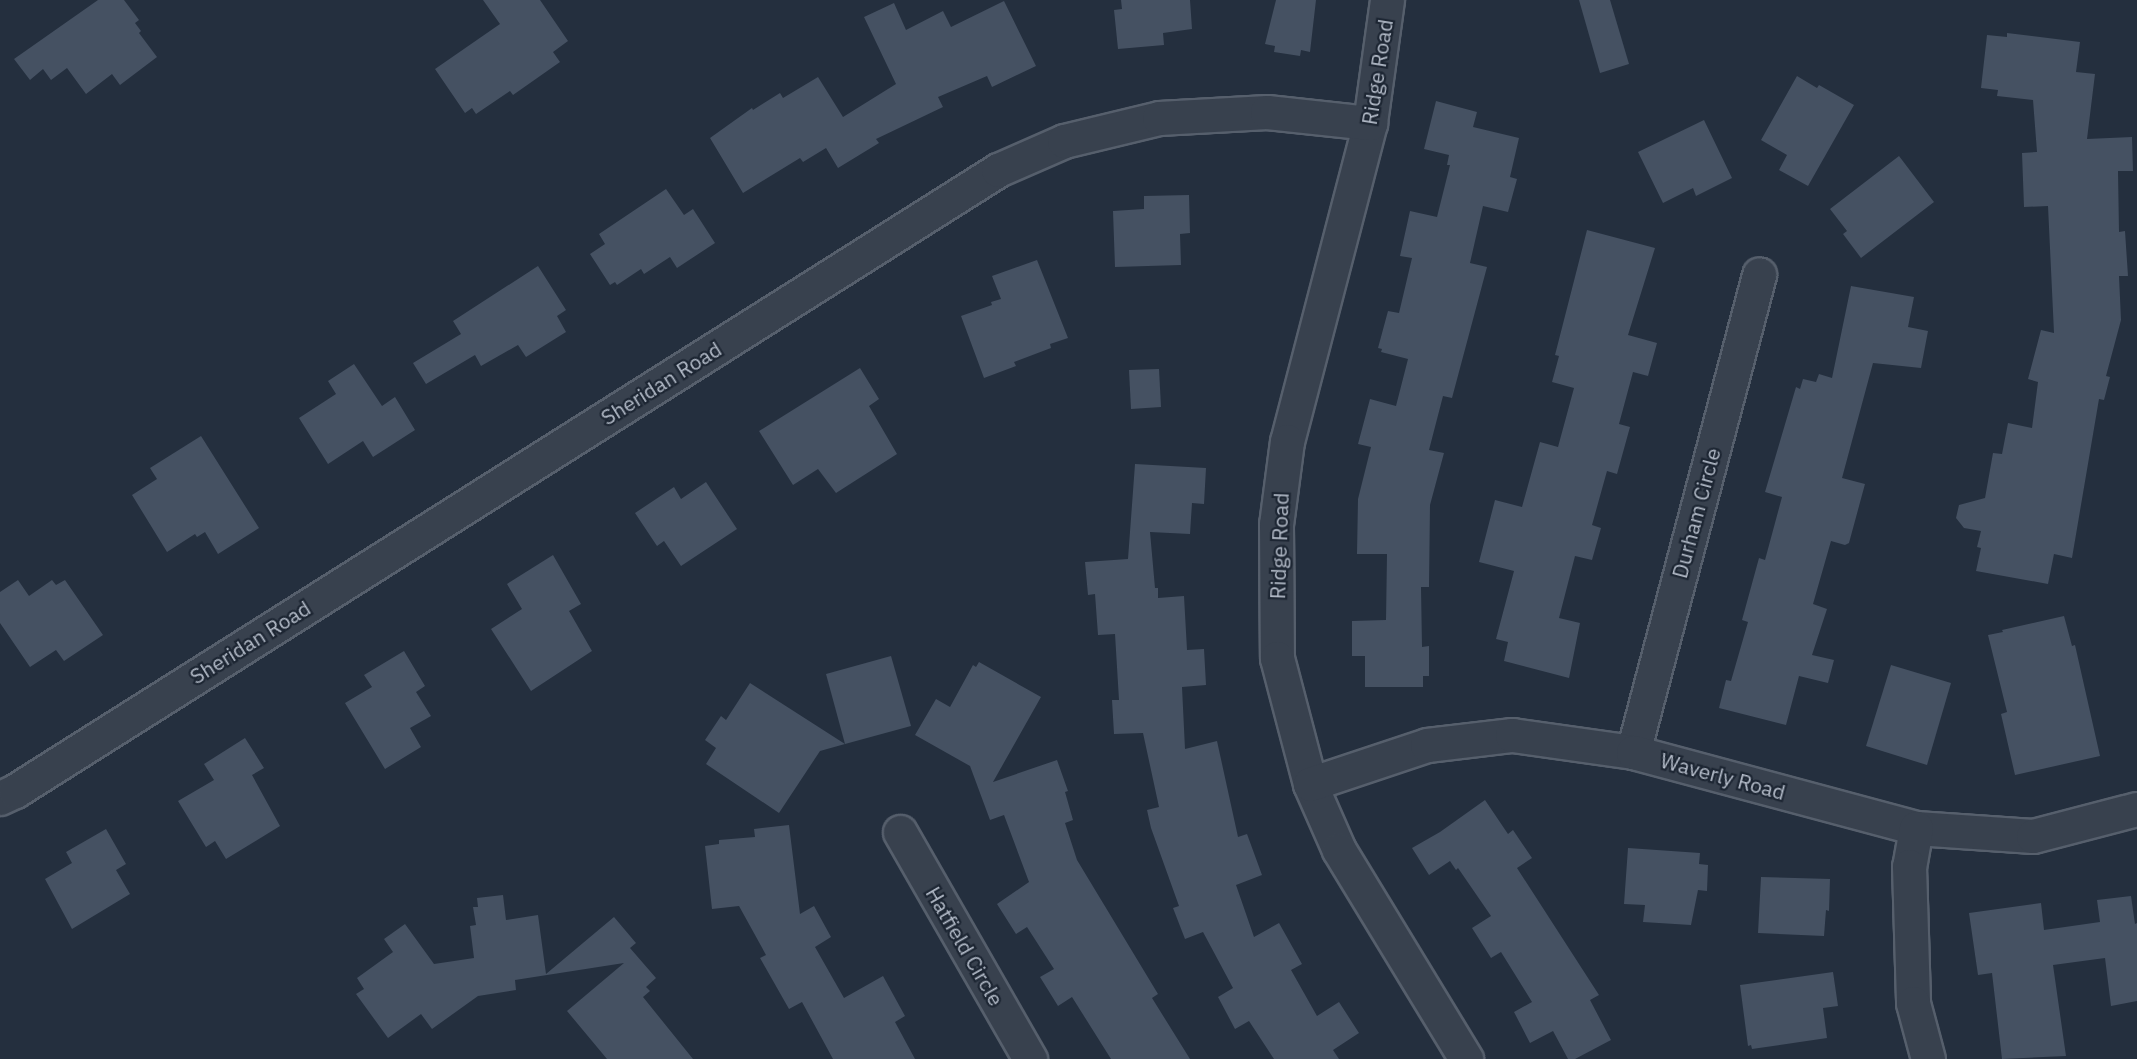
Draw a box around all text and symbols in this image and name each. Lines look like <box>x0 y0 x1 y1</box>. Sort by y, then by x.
street label: Ridge Road <box>1356 17 1398 127</box>
street label: Sheridan Road <box>596 336 726 430</box>
street label: Durham Circle <box>1667 445 1725 581</box>
street label: Ridge Road <box>1265 492 1293 600</box>
street label: Sheridan Road <box>185 595 315 689</box>
street label: Waverly Road <box>1658 747 1788 805</box>
street label: Hatfield Circle <box>921 882 1009 1010</box>

